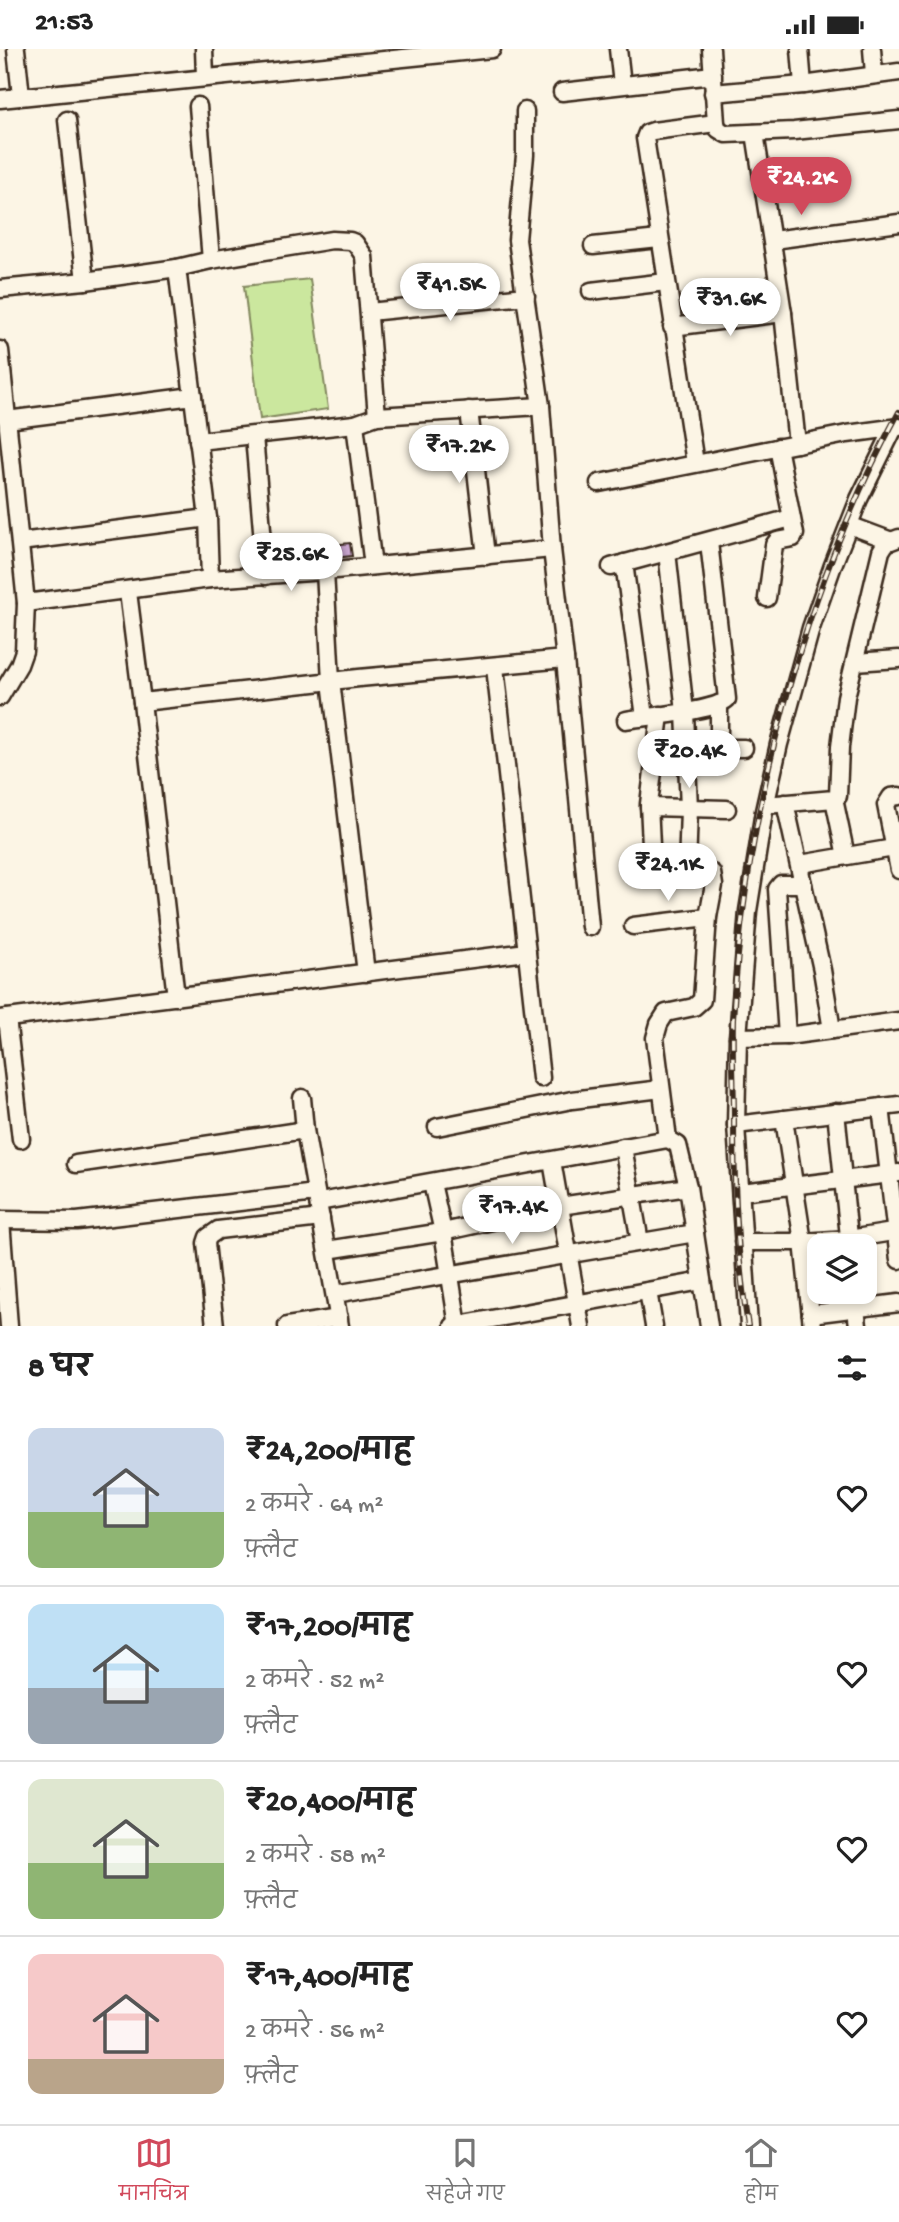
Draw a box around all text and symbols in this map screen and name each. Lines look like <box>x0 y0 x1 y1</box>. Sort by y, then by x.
text: 21:53 <box>35 9 94 40</box>
pin: ₹24.2K <box>744 157 858 217</box>
text: ₹24.2K <box>766 166 836 193</box>
pin: ₹41.5K <box>393 264 507 323</box>
text: ₹41.5K <box>416 272 484 299</box>
pin: ₹31.6K <box>673 279 787 338</box>
text: ₹31.6K <box>696 287 764 314</box>
pin: ₹17.2K <box>402 425 516 485</box>
text: ₹17.2K <box>425 434 493 461</box>
pin: ₹25.6K <box>234 533 348 593</box>
text: ₹25.6K <box>256 542 326 569</box>
pin: ₹20.4K <box>632 731 746 790</box>
text: ₹20.4K <box>654 739 724 766</box>
pin: ₹24.1K <box>611 843 725 903</box>
text: ₹24.1K <box>634 852 702 879</box>
pin: ₹17.4K <box>455 1187 569 1246</box>
text: ₹17.4K <box>478 1195 546 1222</box>
map controls <box>807 1234 877 1304</box>
button: layers <box>807 1234 877 1304</box>
icon: filters <box>833 1349 871 1387</box>
text: 8 घर <box>28 1353 91 1388</box>
text: ₹24,200/माह <box>245 1436 413 1471</box>
icon: home <box>84 1456 168 1540</box>
icon: heart <box>833 1479 871 1517</box>
text: 2 कमरे · 64 m² <box>245 1493 383 1520</box>
text: फ़्लैट <box>245 1539 297 1566</box>
text: ₹17,200/माह <box>245 1612 411 1647</box>
icon: home <box>84 1632 168 1716</box>
icon: heart <box>833 1655 871 1693</box>
text: 2 कमरे · 52 m² <box>245 1669 384 1696</box>
text: फ़्लैट <box>245 1715 297 1742</box>
text: ₹20,400/माह <box>245 1787 415 1822</box>
icon: home <box>84 1807 168 1891</box>
icon: heart <box>833 1830 871 1868</box>
text: 2 कमरे · 58 m² <box>245 1844 386 1871</box>
text: फ़्लैट <box>245 1890 297 1917</box>
text: ₹17,400/माह <box>245 1962 411 1997</box>
icon: home <box>84 1982 168 2066</box>
icon: heart <box>833 2005 871 2043</box>
text: 2 कमरे · 56 m² <box>245 2019 385 2046</box>
text: फ़्लैट <box>245 2065 297 2092</box>
tab: मानचित्र <box>119 2134 188 2214</box>
tab: सहेजे गए <box>426 2134 505 2214</box>
tab: होम <box>742 2134 780 2214</box>

